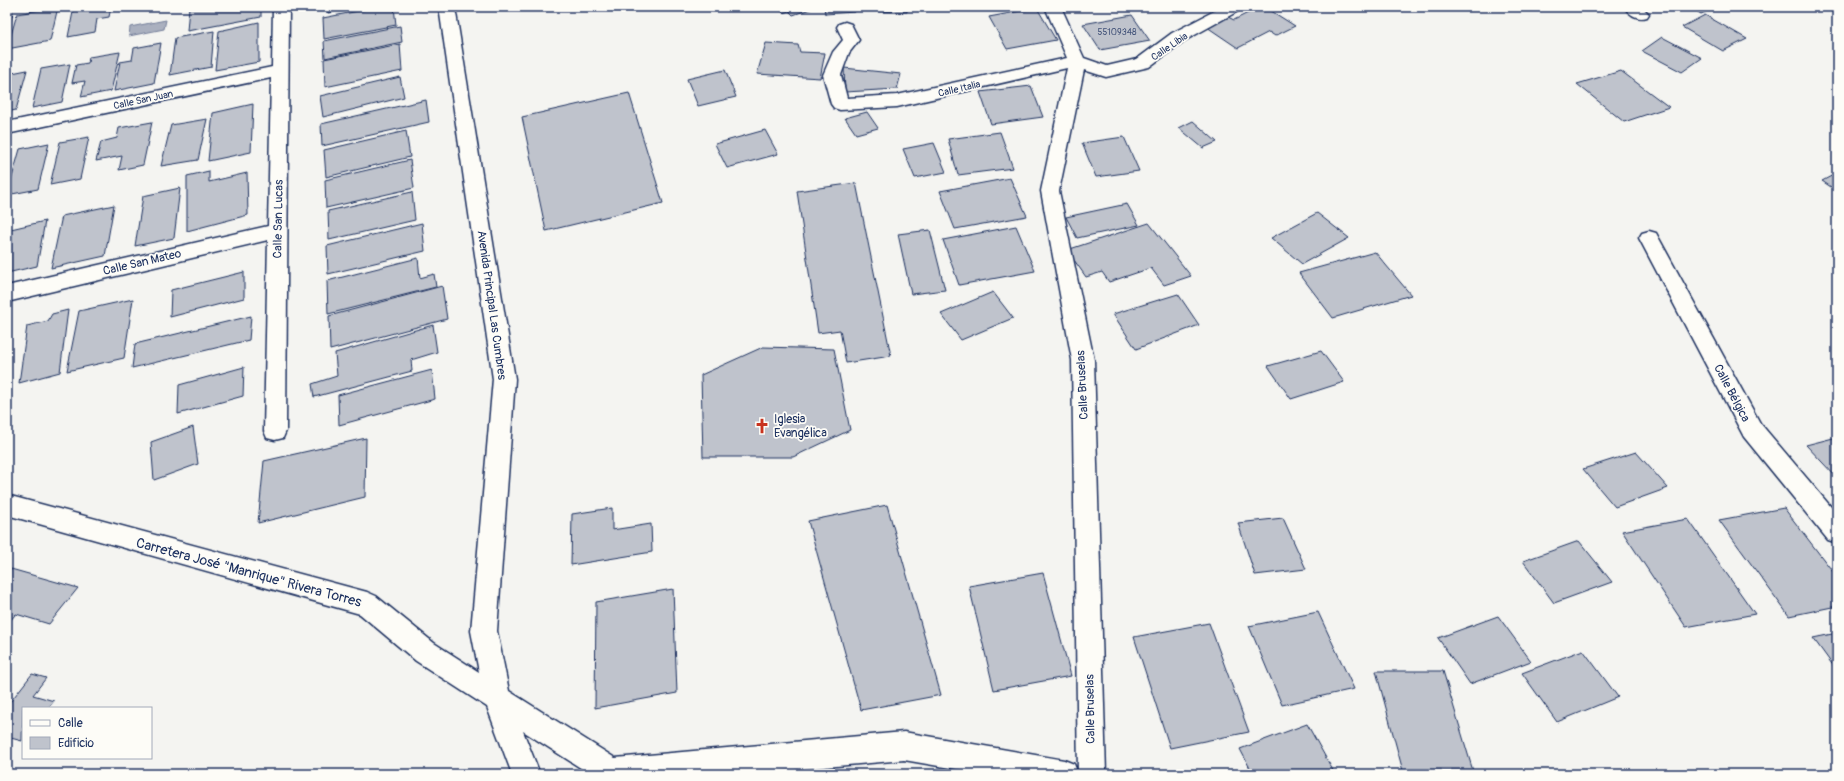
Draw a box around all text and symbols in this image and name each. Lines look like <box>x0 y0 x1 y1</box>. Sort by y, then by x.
house number: 55109348 <box>1098 27 1137 38</box>
street label: Calle Libia <box>1149 30 1190 63</box>
street label: Calle Italia <box>937 78 982 100</box>
street label: Calle San Juan <box>112 88 174 112</box>
street label: Calle San Lucas <box>270 179 287 258</box>
street label: Avenida Principal Las Cumbres <box>474 229 510 381</box>
street label: Calle San Mateo <box>102 246 183 279</box>
street label: Calle Bruselas <box>1073 349 1092 420</box>
street label: Calle Bélgica <box>1710 362 1753 425</box>
place label: Iglesia Evangélica <box>774 412 827 441</box>
church icon: Iglesia Evangélica <box>753 417 771 435</box>
street label: Carretera José "Manrique" Rivera Torres <box>134 534 364 611</box>
street label: Calle Bruselas <box>1082 674 1099 744</box>
legend <box>22 707 152 759</box>
text: Calle <box>58 716 83 731</box>
text: Edificio <box>58 736 94 751</box>

